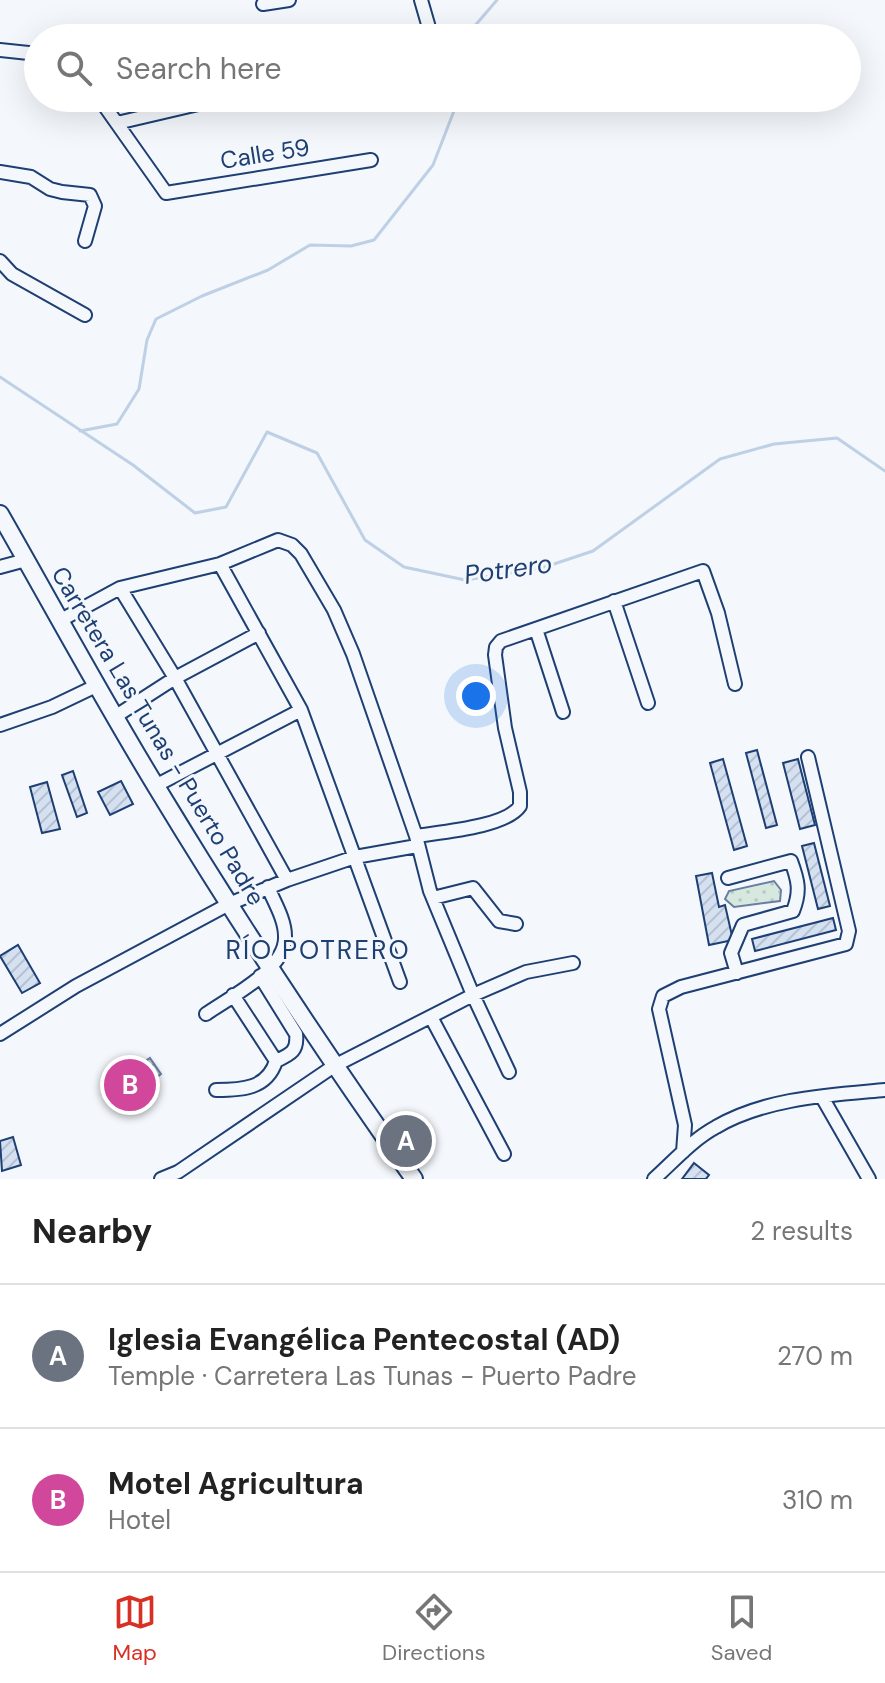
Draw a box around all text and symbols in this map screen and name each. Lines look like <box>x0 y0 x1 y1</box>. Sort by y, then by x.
search box <box>24 24 861 112</box>
icon: search <box>52 46 96 90</box>
text: Search here <box>116 49 282 88</box>
street label: Calle 59 <box>218 131 312 176</box>
water label: Potrero <box>462 546 554 592</box>
street label: Carretera Las Tunas - Puerto Padre <box>45 561 272 911</box>
your location <box>456 676 496 716</box>
district label: RÍO POTRERO <box>225 933 411 967</box>
pin: B <box>104 1055 156 1115</box>
pin: A <box>380 1111 432 1171</box>
text: Nearby <box>32 1209 152 1254</box>
text: 2 results <box>750 1214 853 1248</box>
text: Iglesia Evangélica Pentecostal (AD) <box>108 1320 620 1359</box>
text: A <box>49 1339 67 1373</box>
text: 270 m <box>777 1339 853 1373</box>
text: Temple · Carretera Las Tunas - Puerto Padre <box>108 1359 637 1393</box>
text: Motel Agricultura <box>108 1464 364 1503</box>
text: B <box>50 1483 66 1517</box>
text: 310 m <box>782 1483 853 1517</box>
text: Hotel <box>108 1503 171 1537</box>
tab: Map <box>113 1590 157 1667</box>
tab: Directions <box>382 1590 486 1667</box>
tab: Saved <box>711 1590 772 1667</box>

